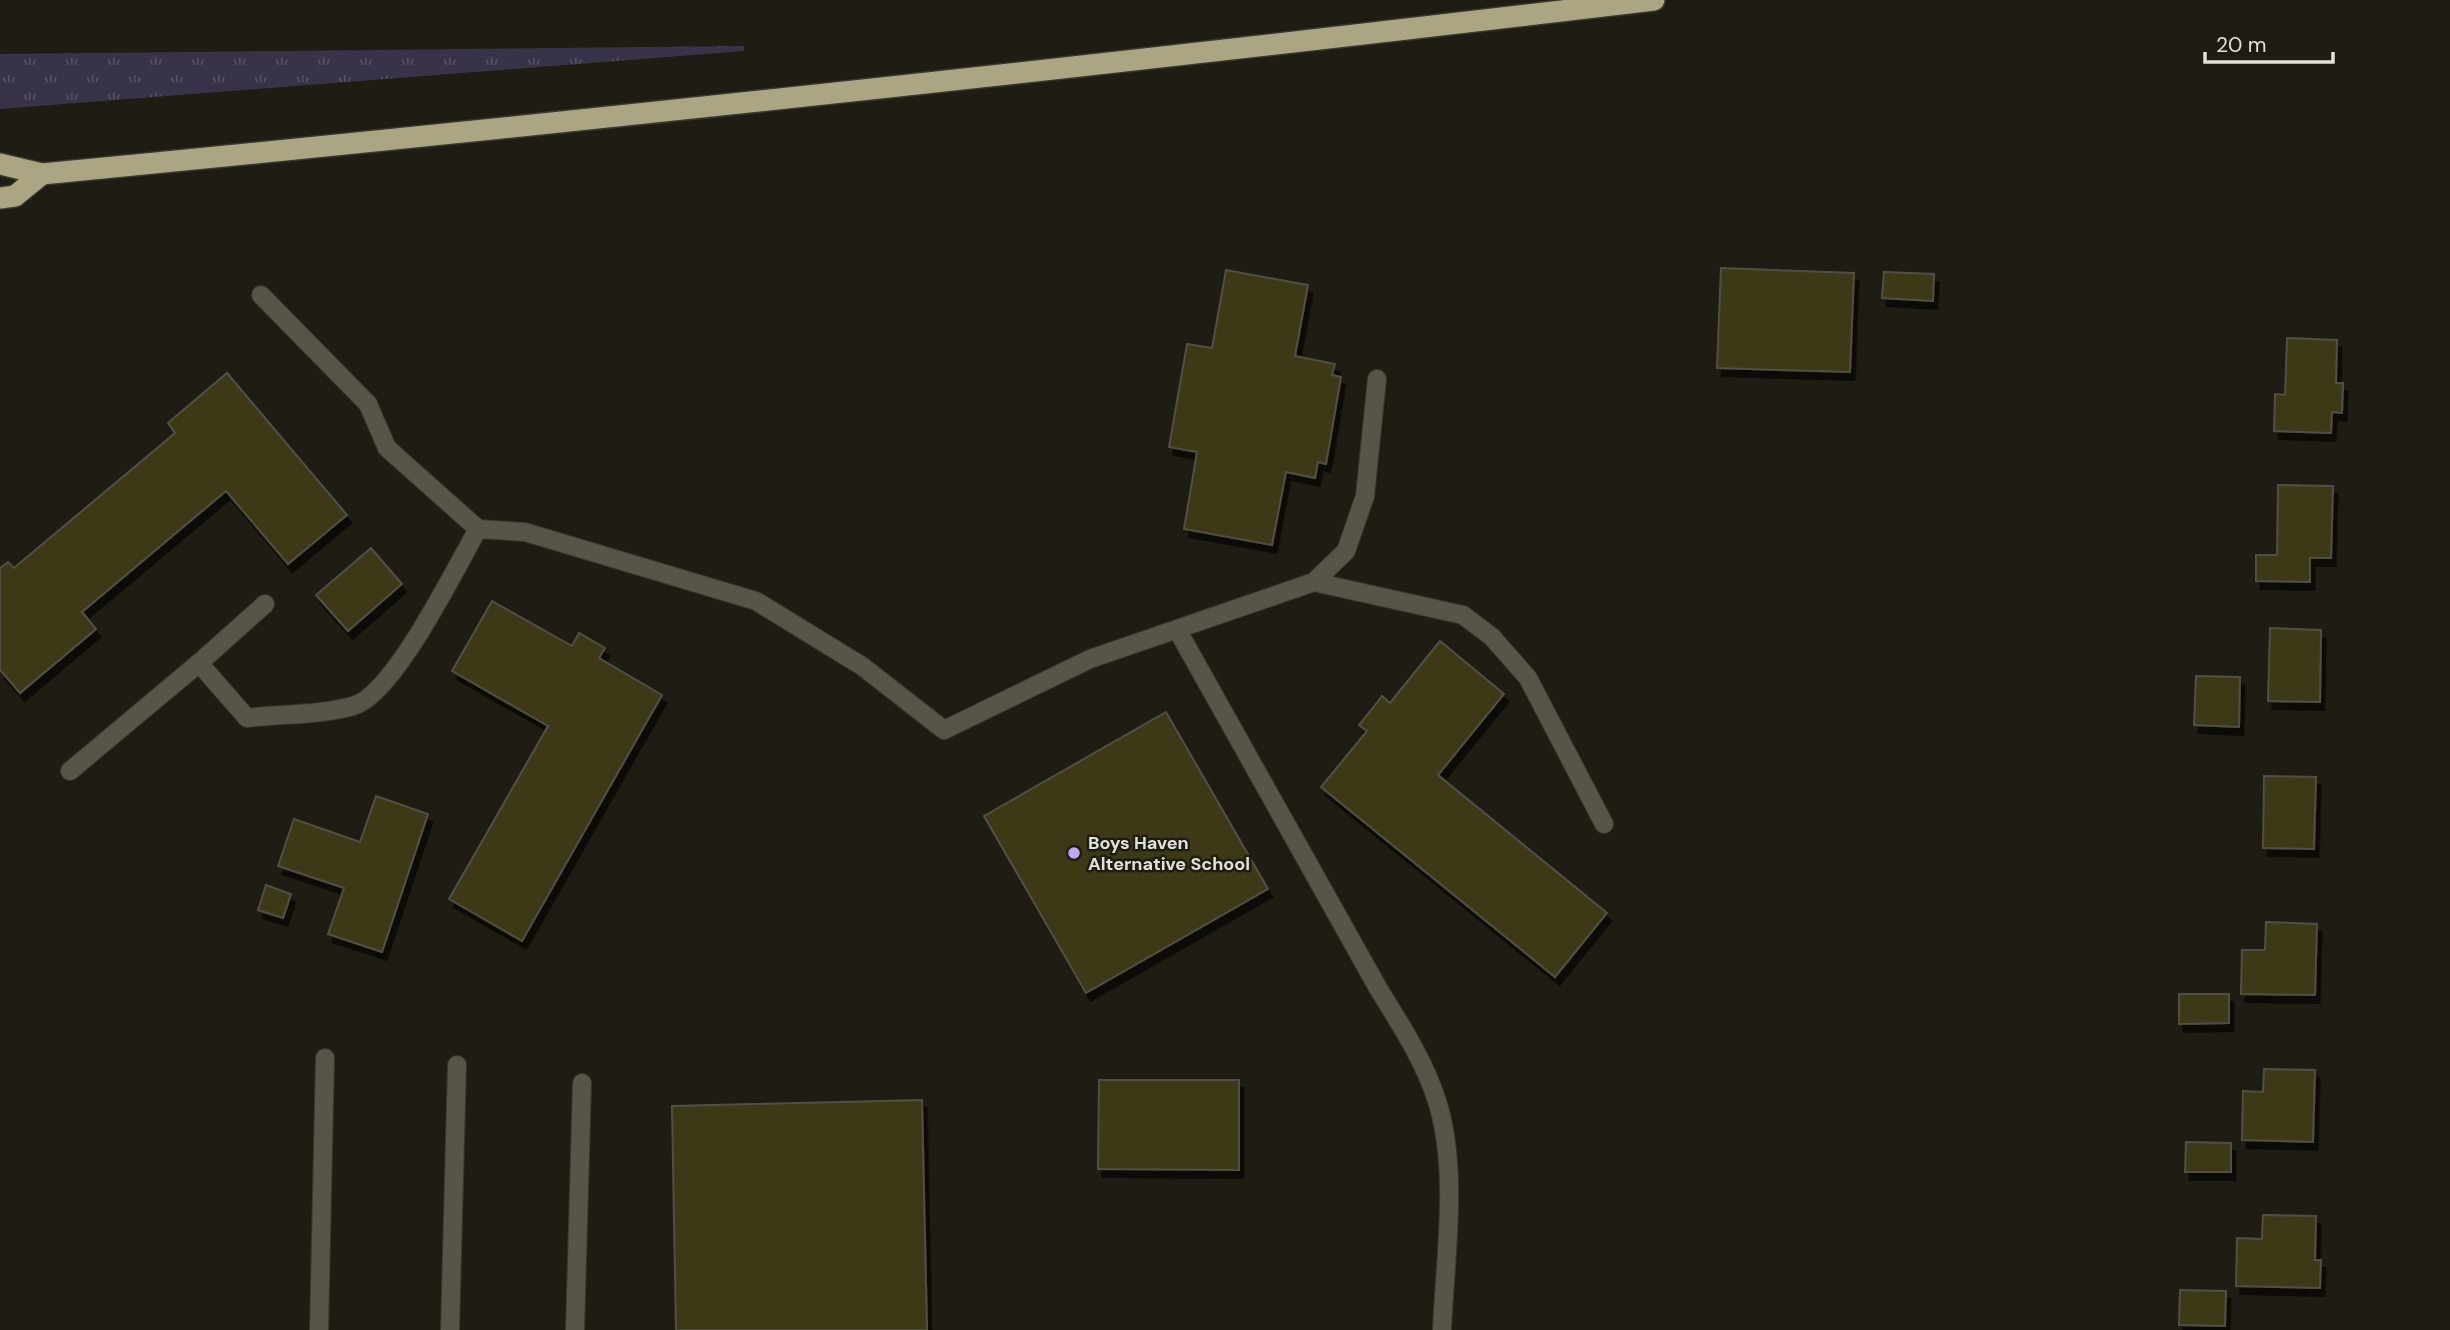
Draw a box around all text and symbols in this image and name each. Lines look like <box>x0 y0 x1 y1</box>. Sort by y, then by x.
scale bar <box>2205 21 2333 65</box>
text: 20 m <box>2216 31 2267 59</box>
place label: Boys Haven Alternative School <box>1088 831 1250 876</box>
marker: Boys Haven Alternative School <box>1066 845 1082 861</box>

